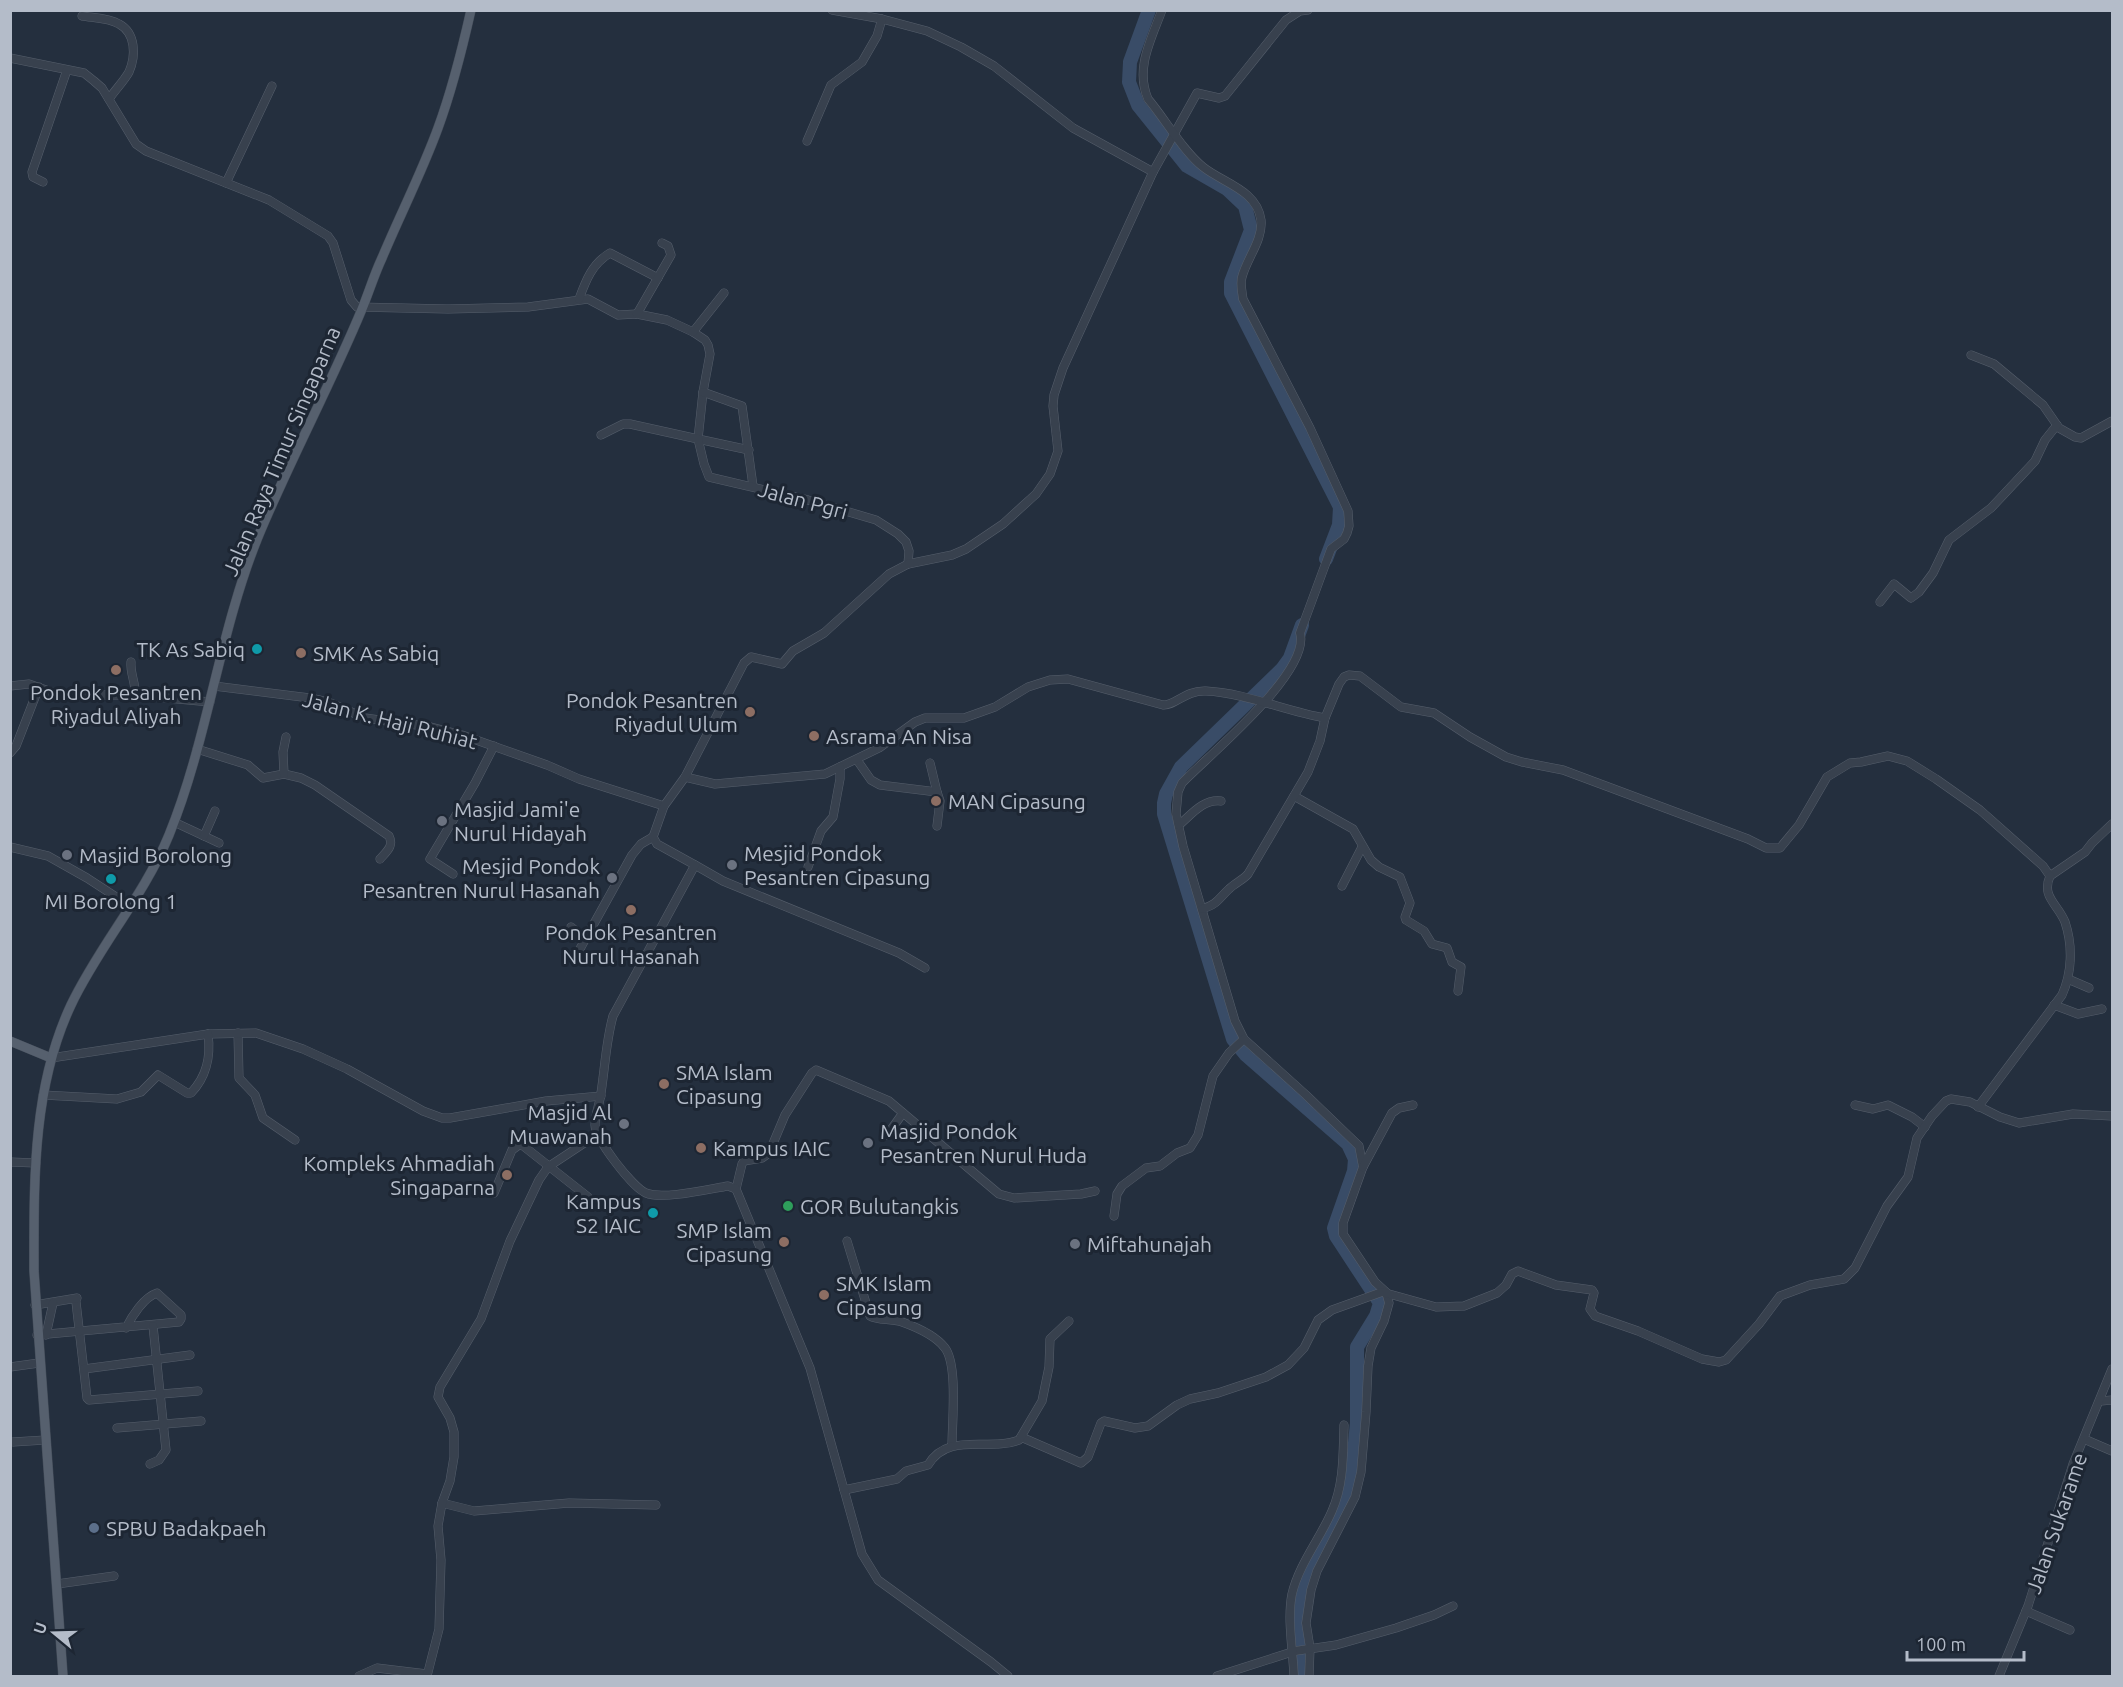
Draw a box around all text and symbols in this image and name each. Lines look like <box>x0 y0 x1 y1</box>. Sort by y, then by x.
street label: Jalan Raya Timur Singaparna <box>217 323 345 579</box>
street label: Jalan Pgri <box>756 477 850 523</box>
place label: TK As Sabiq <box>136 637 245 661</box>
place label: SMK As Sabiq <box>313 641 439 665</box>
marker: TK As Sabiq <box>250 642 264 656</box>
marker: SMK As Sabiq <box>294 646 308 660</box>
marker: Pondok Pesantren Riyadul Aliyah <box>109 663 123 677</box>
place label: Pondok Pesantren Riyadul Aliyah <box>30 680 202 728</box>
street label: Jalan K. Haji Ruhiat <box>300 687 480 753</box>
place label: Pondok Pesantren Riyadul Ulum <box>566 688 738 736</box>
marker: Pondok Pesantren Riyadul Ulum <box>743 705 757 719</box>
place label: Asrama An Nisa <box>826 724 972 748</box>
marker: Asrama An Nisa <box>807 729 821 743</box>
place label: MAN Cipasung <box>948 789 1086 813</box>
marker: MAN Cipasung <box>929 794 943 808</box>
place label: Masjid Jami'e Nurul Hidayah <box>454 797 587 845</box>
marker: Masjid Jami'e Nurul Hidayah <box>435 814 449 828</box>
place label: Mesjid Pondok Pesantren Cipasung <box>744 841 930 889</box>
place label: Masjid Borolong <box>79 843 232 867</box>
marker: Masjid Borolong <box>60 848 74 862</box>
place label: Mesjid Pondok Pesantren Nurul Hasanah <box>362 854 600 902</box>
marker: Mesjid Pondok Pesantren Cipasung <box>725 858 739 872</box>
marker: Mesjid Pondok Pesantren Nurul Hasanah <box>605 871 619 885</box>
marker: MI Borolong 1 <box>104 872 118 886</box>
place label: MI Borolong 1 <box>45 889 177 913</box>
marker: Pondok Pesantren Nurul Hasanah <box>624 903 638 917</box>
place label: Pondok Pesantren Nurul Hasanah <box>545 920 717 968</box>
place label: SMA Islam Cipasung <box>676 1060 773 1108</box>
marker: SMA Islam Cipasung <box>657 1077 671 1091</box>
place label: Masjid Al Muawanah <box>509 1100 612 1148</box>
marker: Masjid Al Muawanah <box>617 1117 631 1131</box>
place label: Masjid Pondok Pesantren Nurul Huda <box>880 1119 1087 1167</box>
place label: Kampus IAIC <box>713 1136 830 1160</box>
marker: Masjid Pondok Pesantren Nurul Huda <box>861 1136 875 1150</box>
marker: Kampus IAIC <box>694 1141 708 1155</box>
place label: Kompleks Ahmadiah Singaparna <box>303 1151 495 1199</box>
marker: Kompleks Ahmadiah Singaparna <box>500 1168 514 1182</box>
place label: Kampus S2 IAIC <box>566 1189 641 1237</box>
place label: GOR Bulutangkis <box>800 1194 959 1218</box>
marker: GOR Bulutangkis <box>781 1199 795 1213</box>
marker: Kampus S2 IAIC <box>646 1206 660 1220</box>
place label: SMP Islam Cipasung <box>676 1218 772 1266</box>
place label: Miftahunajah <box>1087 1232 1212 1256</box>
marker: SMP Islam Cipasung <box>777 1235 791 1249</box>
marker: Miftahunajah <box>1068 1237 1082 1251</box>
place label: SMK Islam Cipasung <box>836 1271 932 1319</box>
marker: SMK Islam Cipasung <box>817 1288 831 1302</box>
street label: Jalan Sukarame <box>2021 1450 2091 1596</box>
place label: SPBU Badakpaeh <box>106 1516 267 1540</box>
marker: SPBU Badakpaeh <box>87 1521 101 1535</box>
north arrow <box>24 1603 84 1663</box>
text: U <box>29 1620 50 1636</box>
scale bar <box>1907 1624 2024 1662</box>
text: 100 m <box>1916 1634 1966 1654</box>

